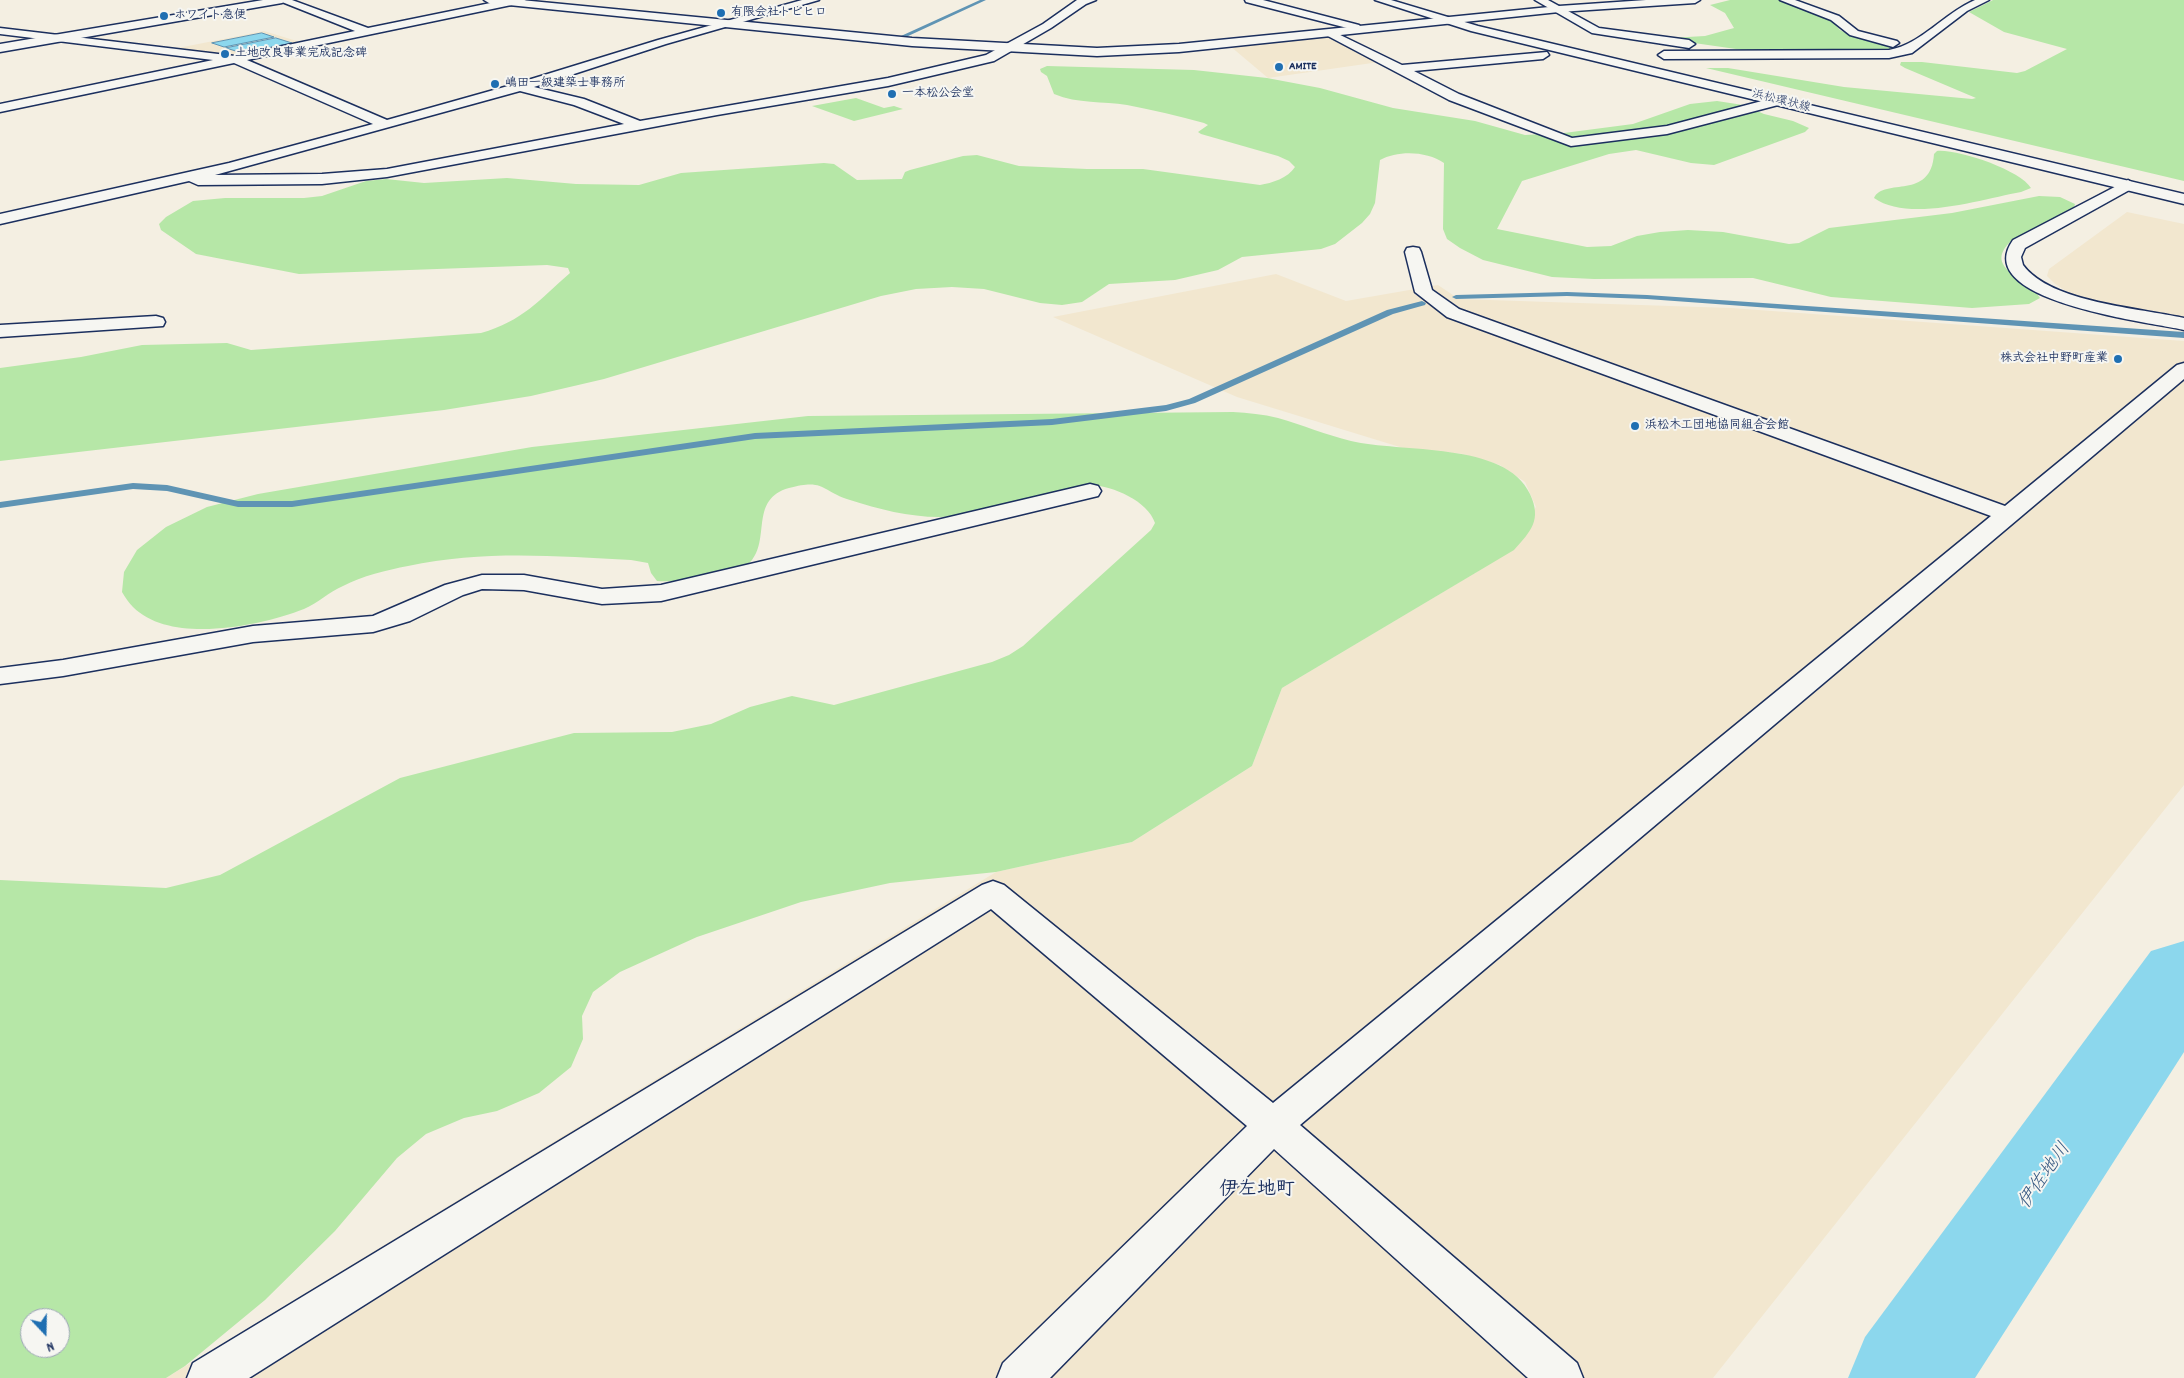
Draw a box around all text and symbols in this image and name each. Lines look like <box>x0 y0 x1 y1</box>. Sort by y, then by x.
place label: 有限会社トビヒロ <box>731 6 827 20</box>
marker: 有限会社トビヒロ <box>715 7 727 19</box>
place label: ホワイト急便 <box>174 9 246 23</box>
marker: ホワイト急便 <box>158 10 170 22</box>
place label: 土地改良事業完成記念碑 <box>235 47 367 61</box>
marker: 土地改良事業完成記念碑 <box>219 48 231 60</box>
place label: AMITE <box>1289 60 1317 74</box>
marker: AMITE <box>1273 61 1285 73</box>
place label: 嶋田一級建築士事務所 <box>505 77 625 91</box>
marker: 嶋田一級建築士事務所 <box>489 78 501 90</box>
place label: 一本松公会堂 <box>902 87 974 101</box>
marker: 一本松公会堂 <box>886 88 898 100</box>
street label: 浜松環状線 <box>1750 88 1812 116</box>
place label: 株式会社中野町産業 <box>2000 352 2108 366</box>
marker: 株式会社中野町産業 <box>2112 353 2124 365</box>
place label: 浜松木工団地協同組合会館 <box>1645 419 1789 433</box>
marker: 浜松木工団地協同組合会館 <box>1629 420 1641 432</box>
water label: 伊佐地川 <box>2015 1139 2077 1215</box>
district label: 伊左地町 <box>1219 1180 1295 1202</box>
north arrow <box>20 1308 70 1358</box>
text: N <box>43 1335 57 1357</box>

